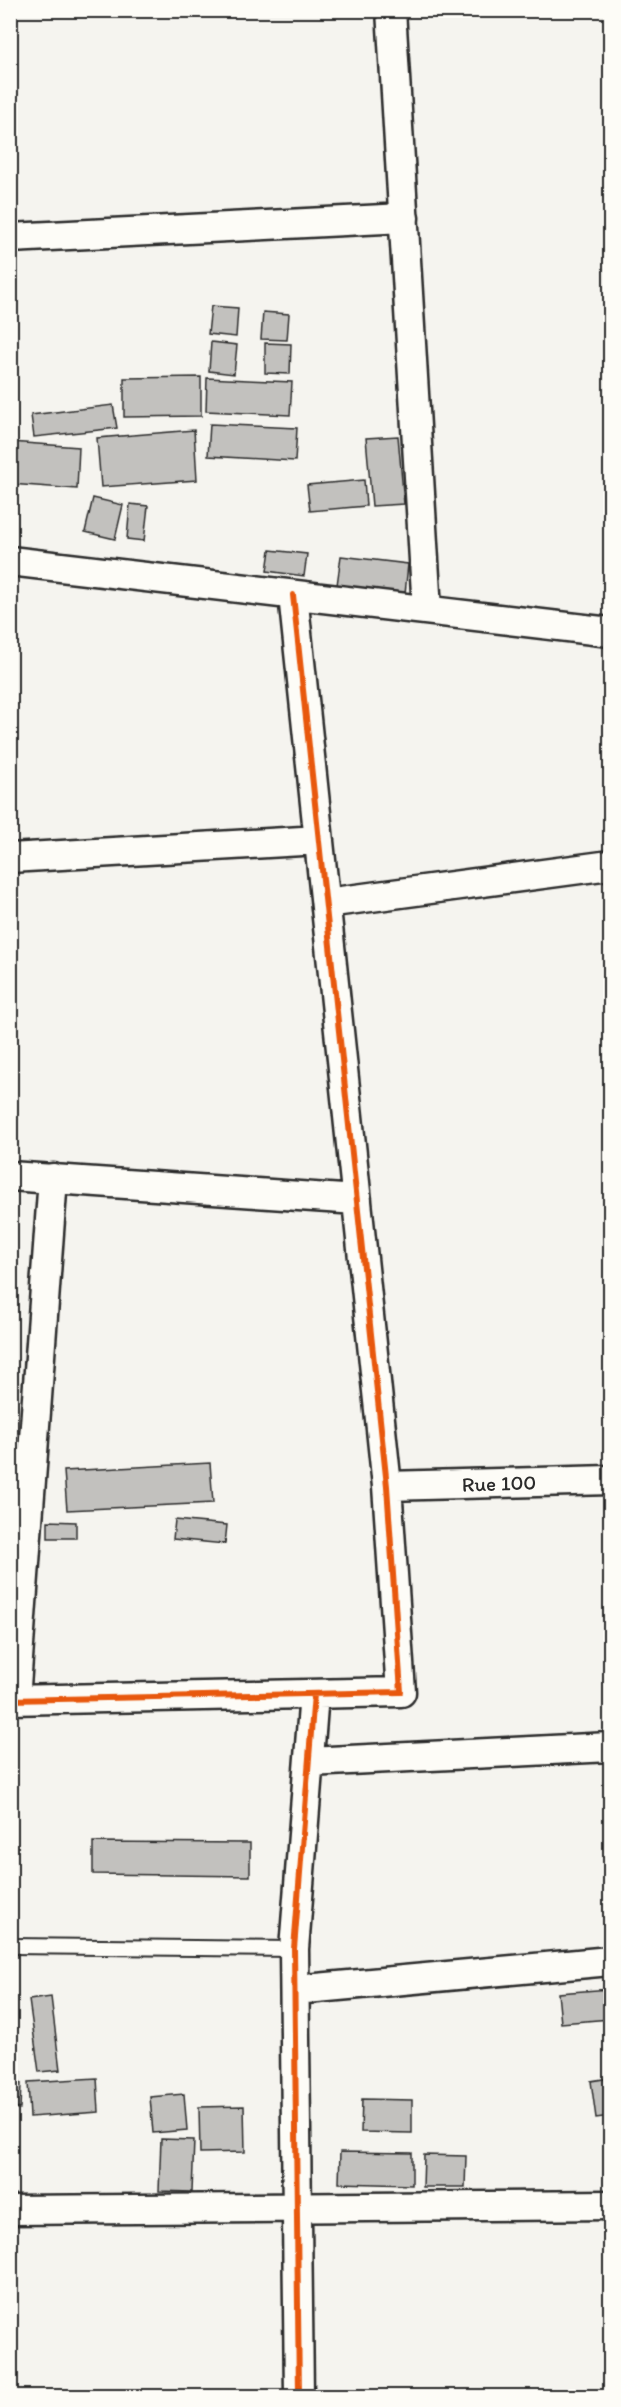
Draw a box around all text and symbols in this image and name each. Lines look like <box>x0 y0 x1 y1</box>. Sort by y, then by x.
street label: Rue 100 <box>461 1469 537 1497</box>

